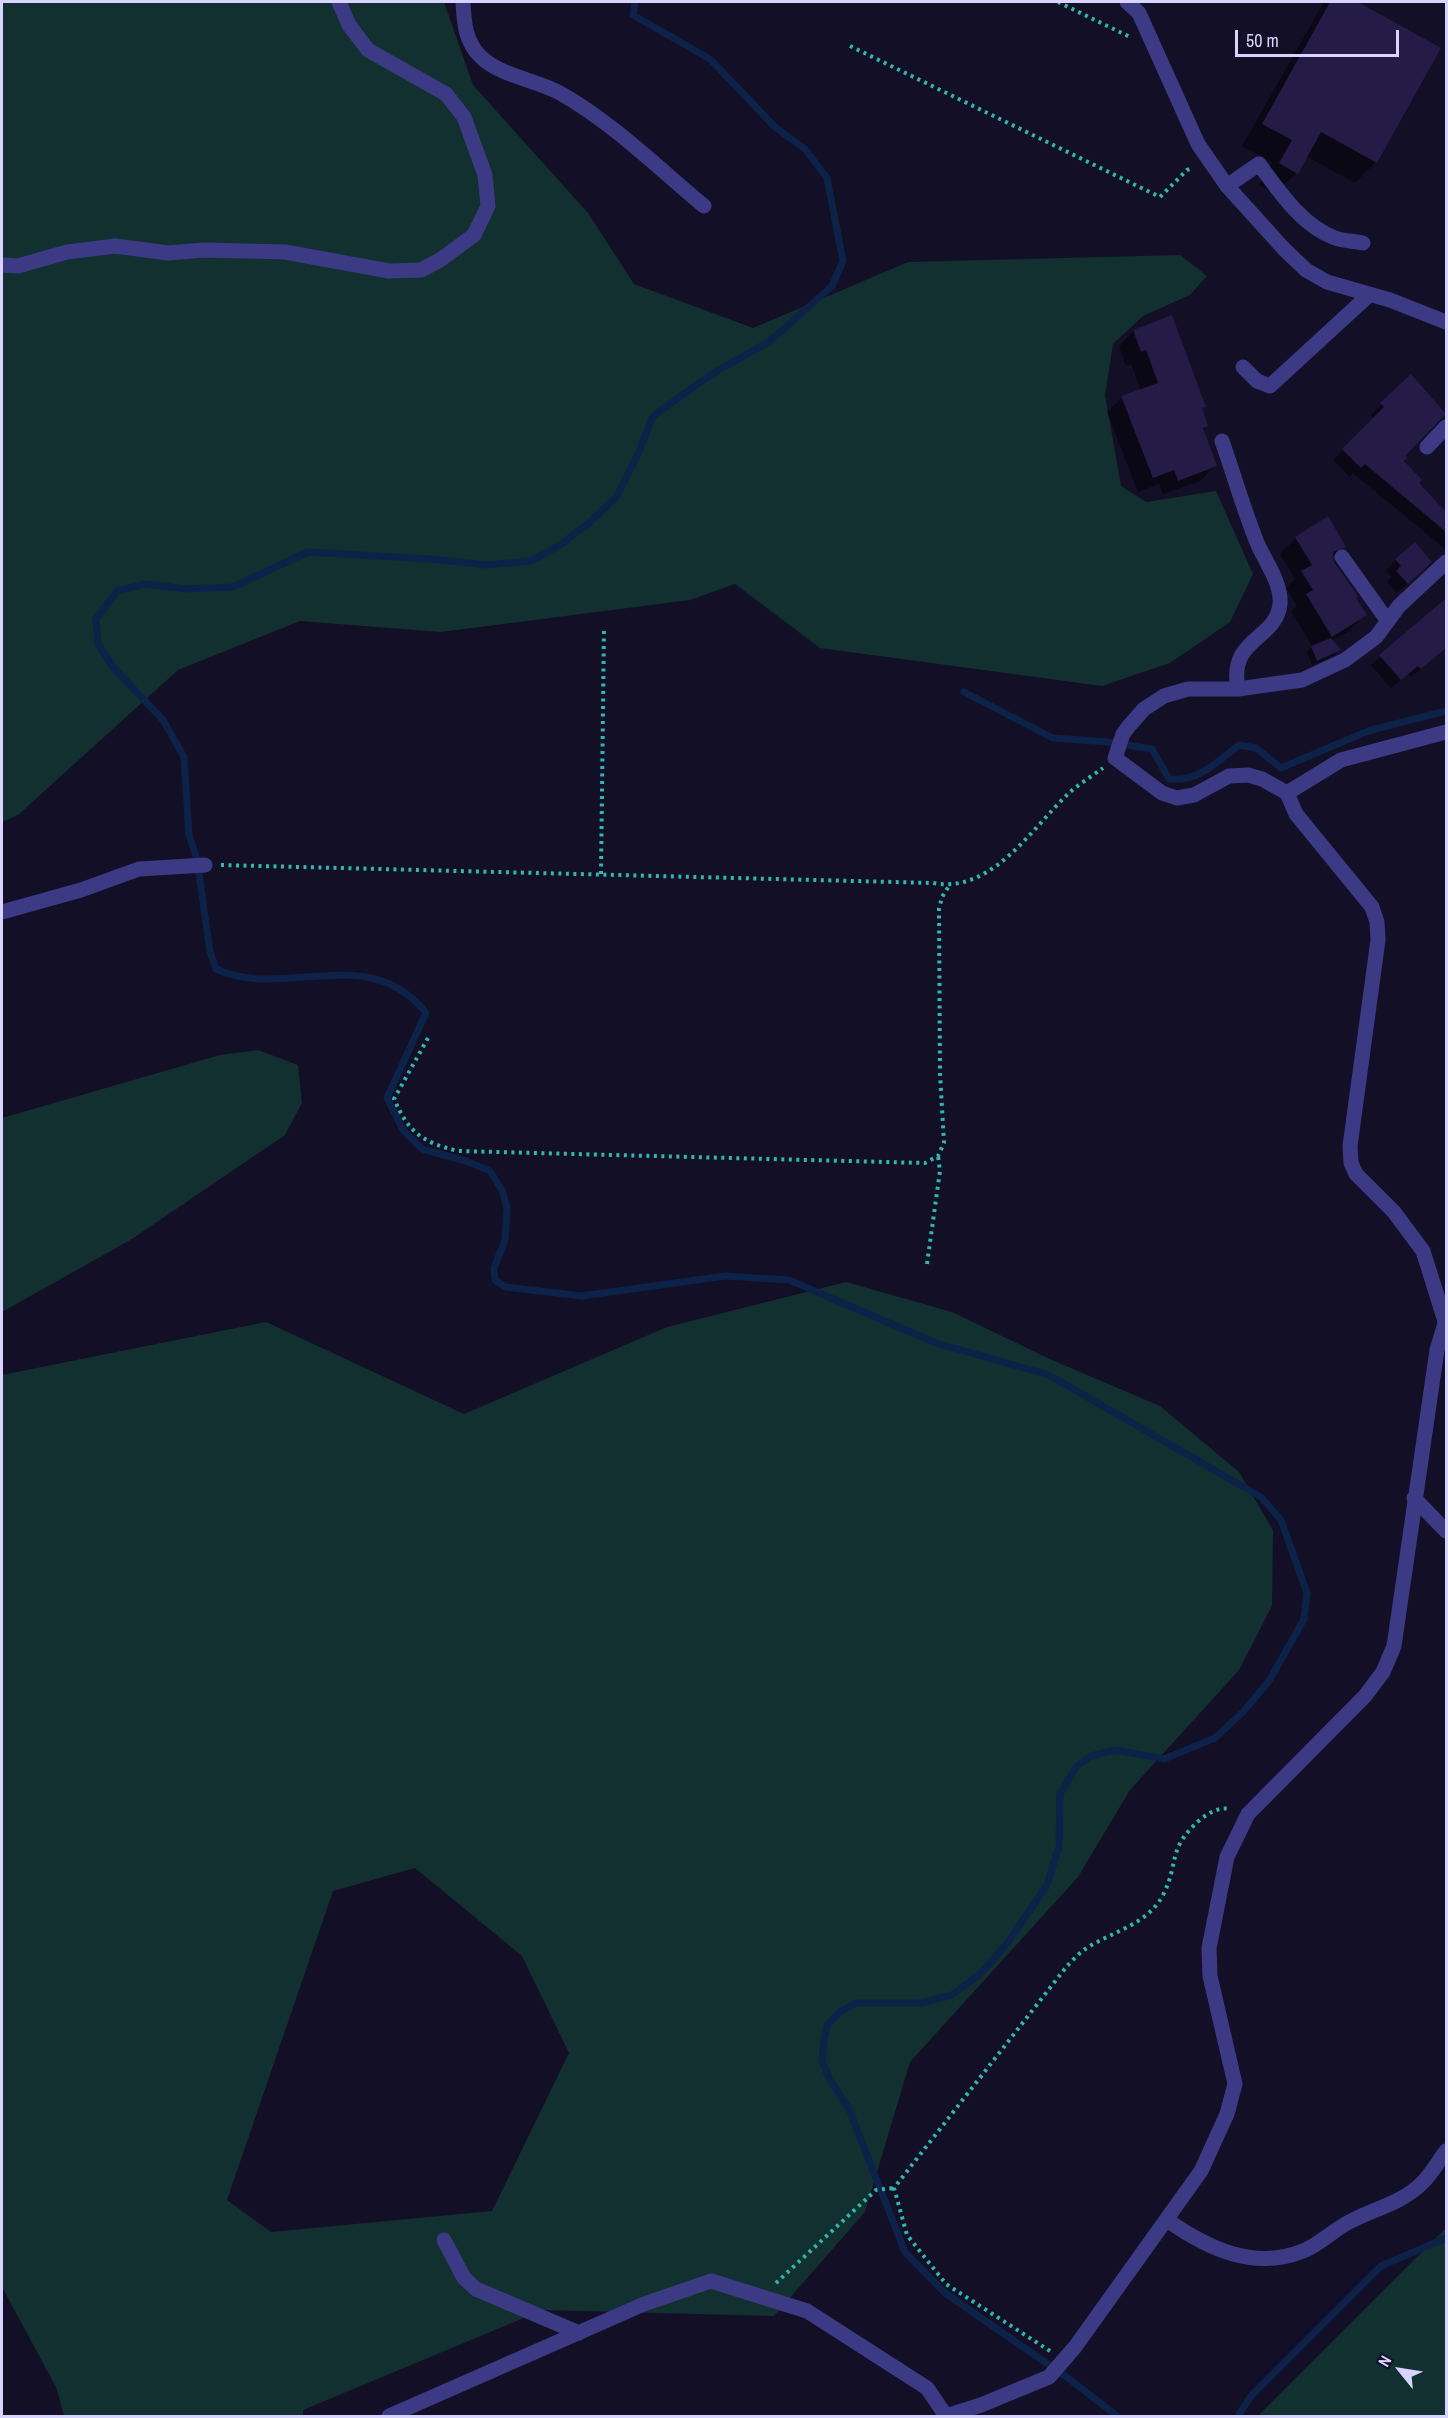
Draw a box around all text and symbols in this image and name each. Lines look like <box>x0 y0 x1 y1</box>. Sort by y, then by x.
scale bar <box>1238 18 1402 56</box>
text: 50 m <box>1246 28 1279 53</box>
north arrow <box>1370 2340 1430 2400</box>
text: N <box>1373 2351 1396 2371</box>

